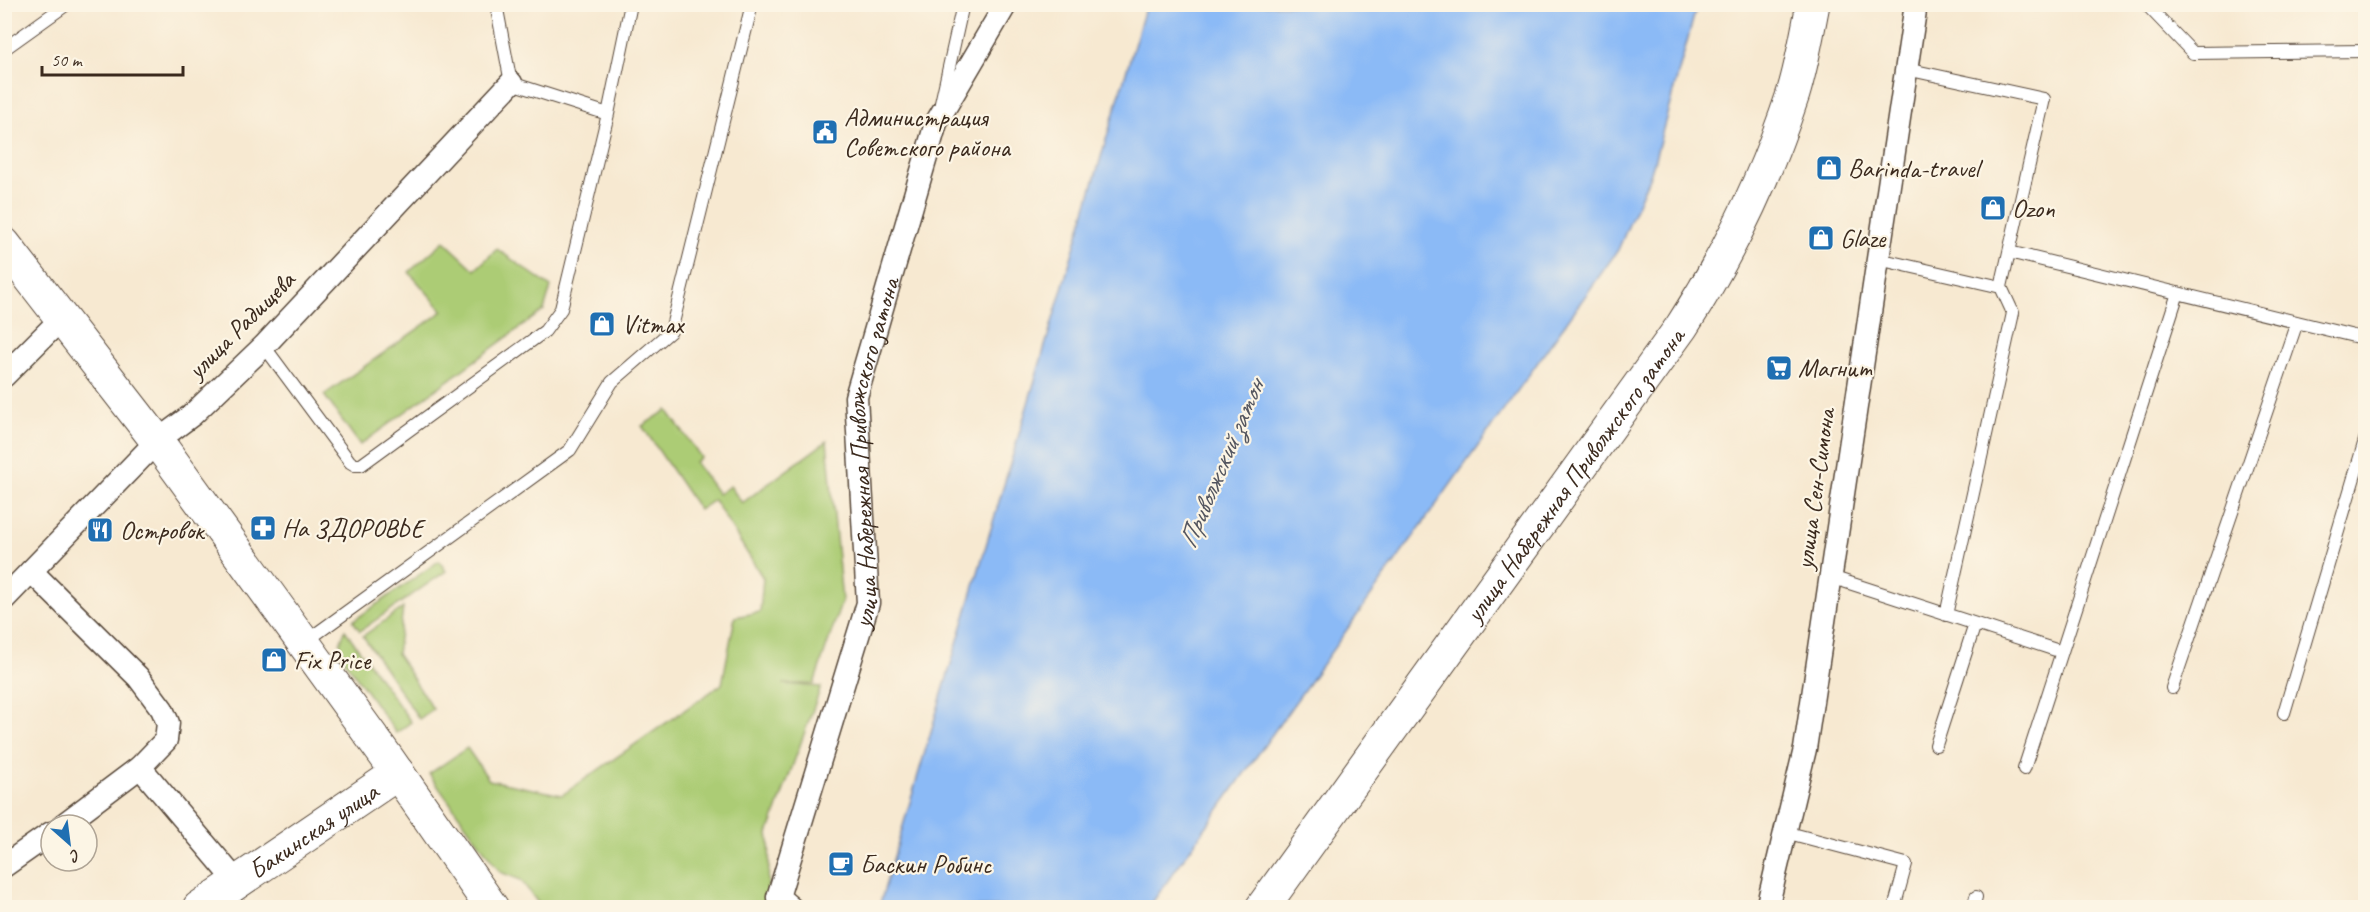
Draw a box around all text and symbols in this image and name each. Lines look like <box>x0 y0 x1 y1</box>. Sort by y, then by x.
scale bar <box>42 39 183 77</box>
text: 50 m <box>51 49 84 71</box>
place label: Администрация Советского района <box>844 101 1012 164</box>
public building icon: Администрация Советского района <box>810 117 840 147</box>
place label: Barinda-travel <box>1848 152 1984 185</box>
shop icon: Barinda-travel <box>1814 153 1844 183</box>
place label: Ozon <box>2012 192 2055 225</box>
shop icon: Ozon <box>1978 193 2008 223</box>
place label: Glaze <box>1840 222 1887 255</box>
shop icon: Glaze <box>1806 223 1836 253</box>
street label: улица Радищева <box>179 263 303 387</box>
street label: улица Набережная Приволжского затона <box>839 272 907 633</box>
place label: Vitmax <box>622 308 686 341</box>
shop icon: Vitmax <box>587 309 617 339</box>
street label: улица Набережная Приволжского затона <box>1456 320 1693 630</box>
place label: Магнит <box>1798 352 1873 385</box>
supermarket icon: Магнит <box>1764 353 1794 383</box>
water label: Приволжский затон <box>1170 370 1274 554</box>
street label: улица Сен-Симона <box>1787 404 1843 573</box>
place label: На ЗДОРОВЬЕ <box>282 512 427 545</box>
pharmacy icon: На ЗДОРОВЬЕ <box>248 513 278 543</box>
place label: Островок <box>120 514 206 547</box>
restaurant icon: Островок <box>85 515 115 545</box>
place label: Fix Price <box>294 644 372 677</box>
shop icon: Fix Price <box>259 645 289 675</box>
street label: Бакинская улица <box>242 774 386 886</box>
north arrow <box>39 813 99 873</box>
text: С <box>66 845 84 867</box>
place label: Баскин Робинс <box>860 848 992 881</box>
cafe icon: Баскин Робинс <box>826 849 856 879</box>

